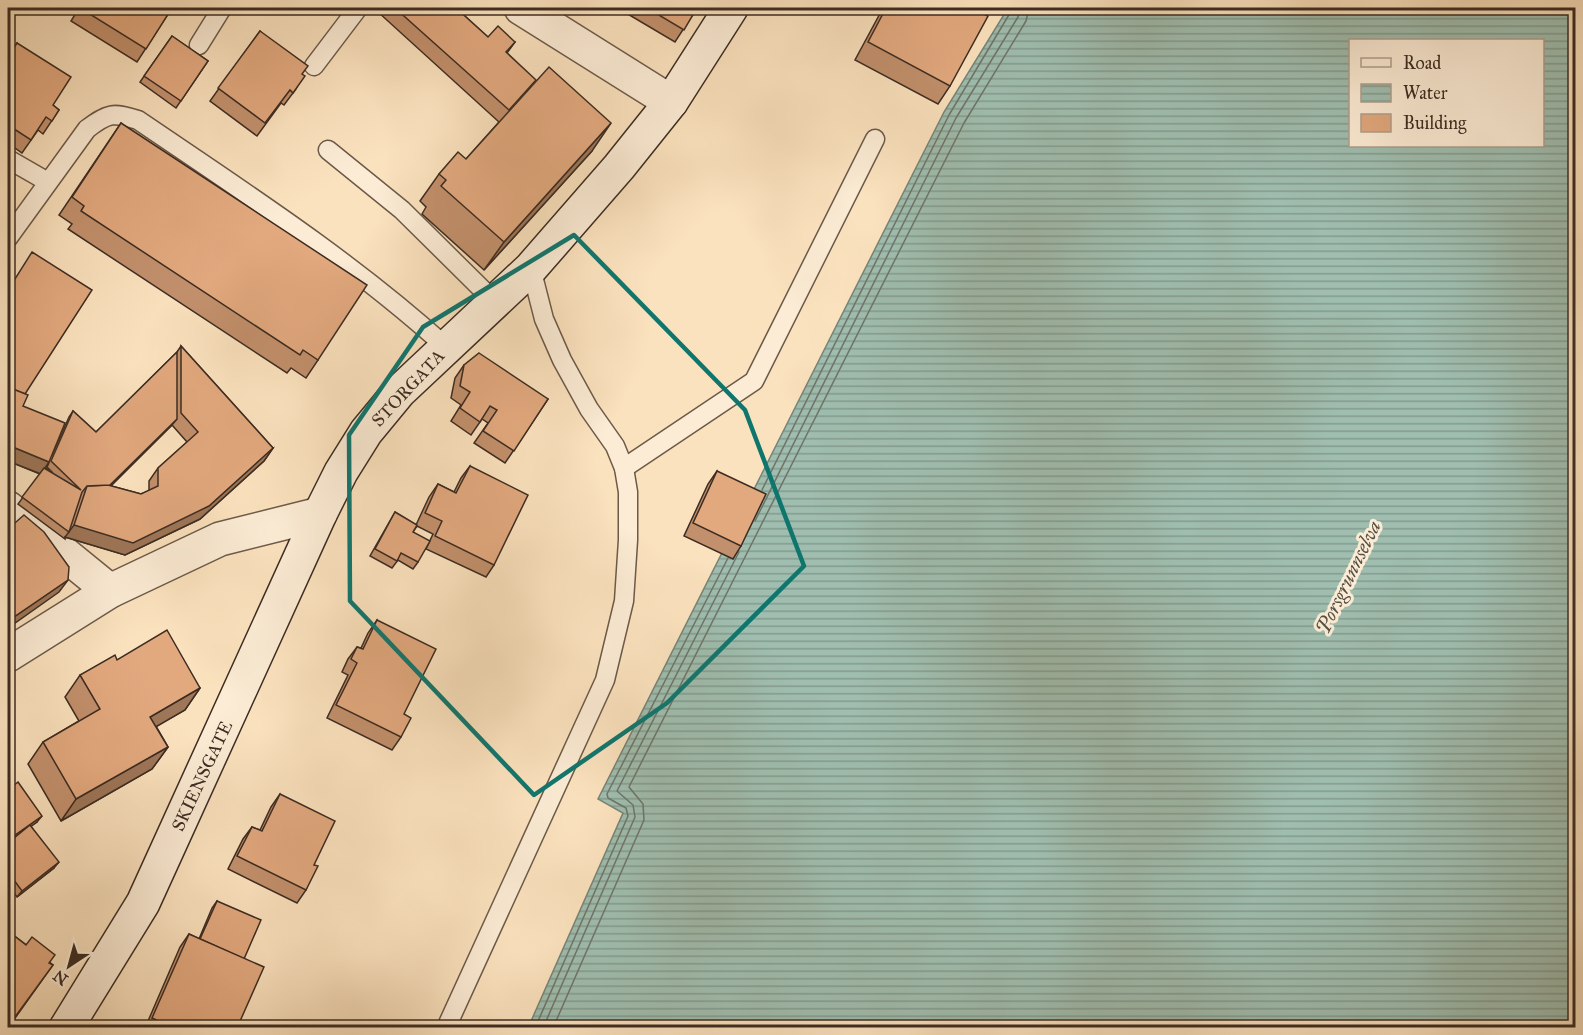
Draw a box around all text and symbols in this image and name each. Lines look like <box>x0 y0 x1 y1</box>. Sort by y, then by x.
legend <box>1349 39 1544 147</box>
text: Road <box>1403 52 1441 74</box>
text: Water <box>1403 82 1448 104</box>
text: Building <box>1403 112 1467 135</box>
street label: STORGATA <box>367 345 449 431</box>
water label: Porsgrunnselva <box>1310 517 1386 637</box>
street label: SKIENSGATE <box>167 717 237 835</box>
north arrow <box>39 936 99 996</box>
text: N <box>49 966 72 989</box>

